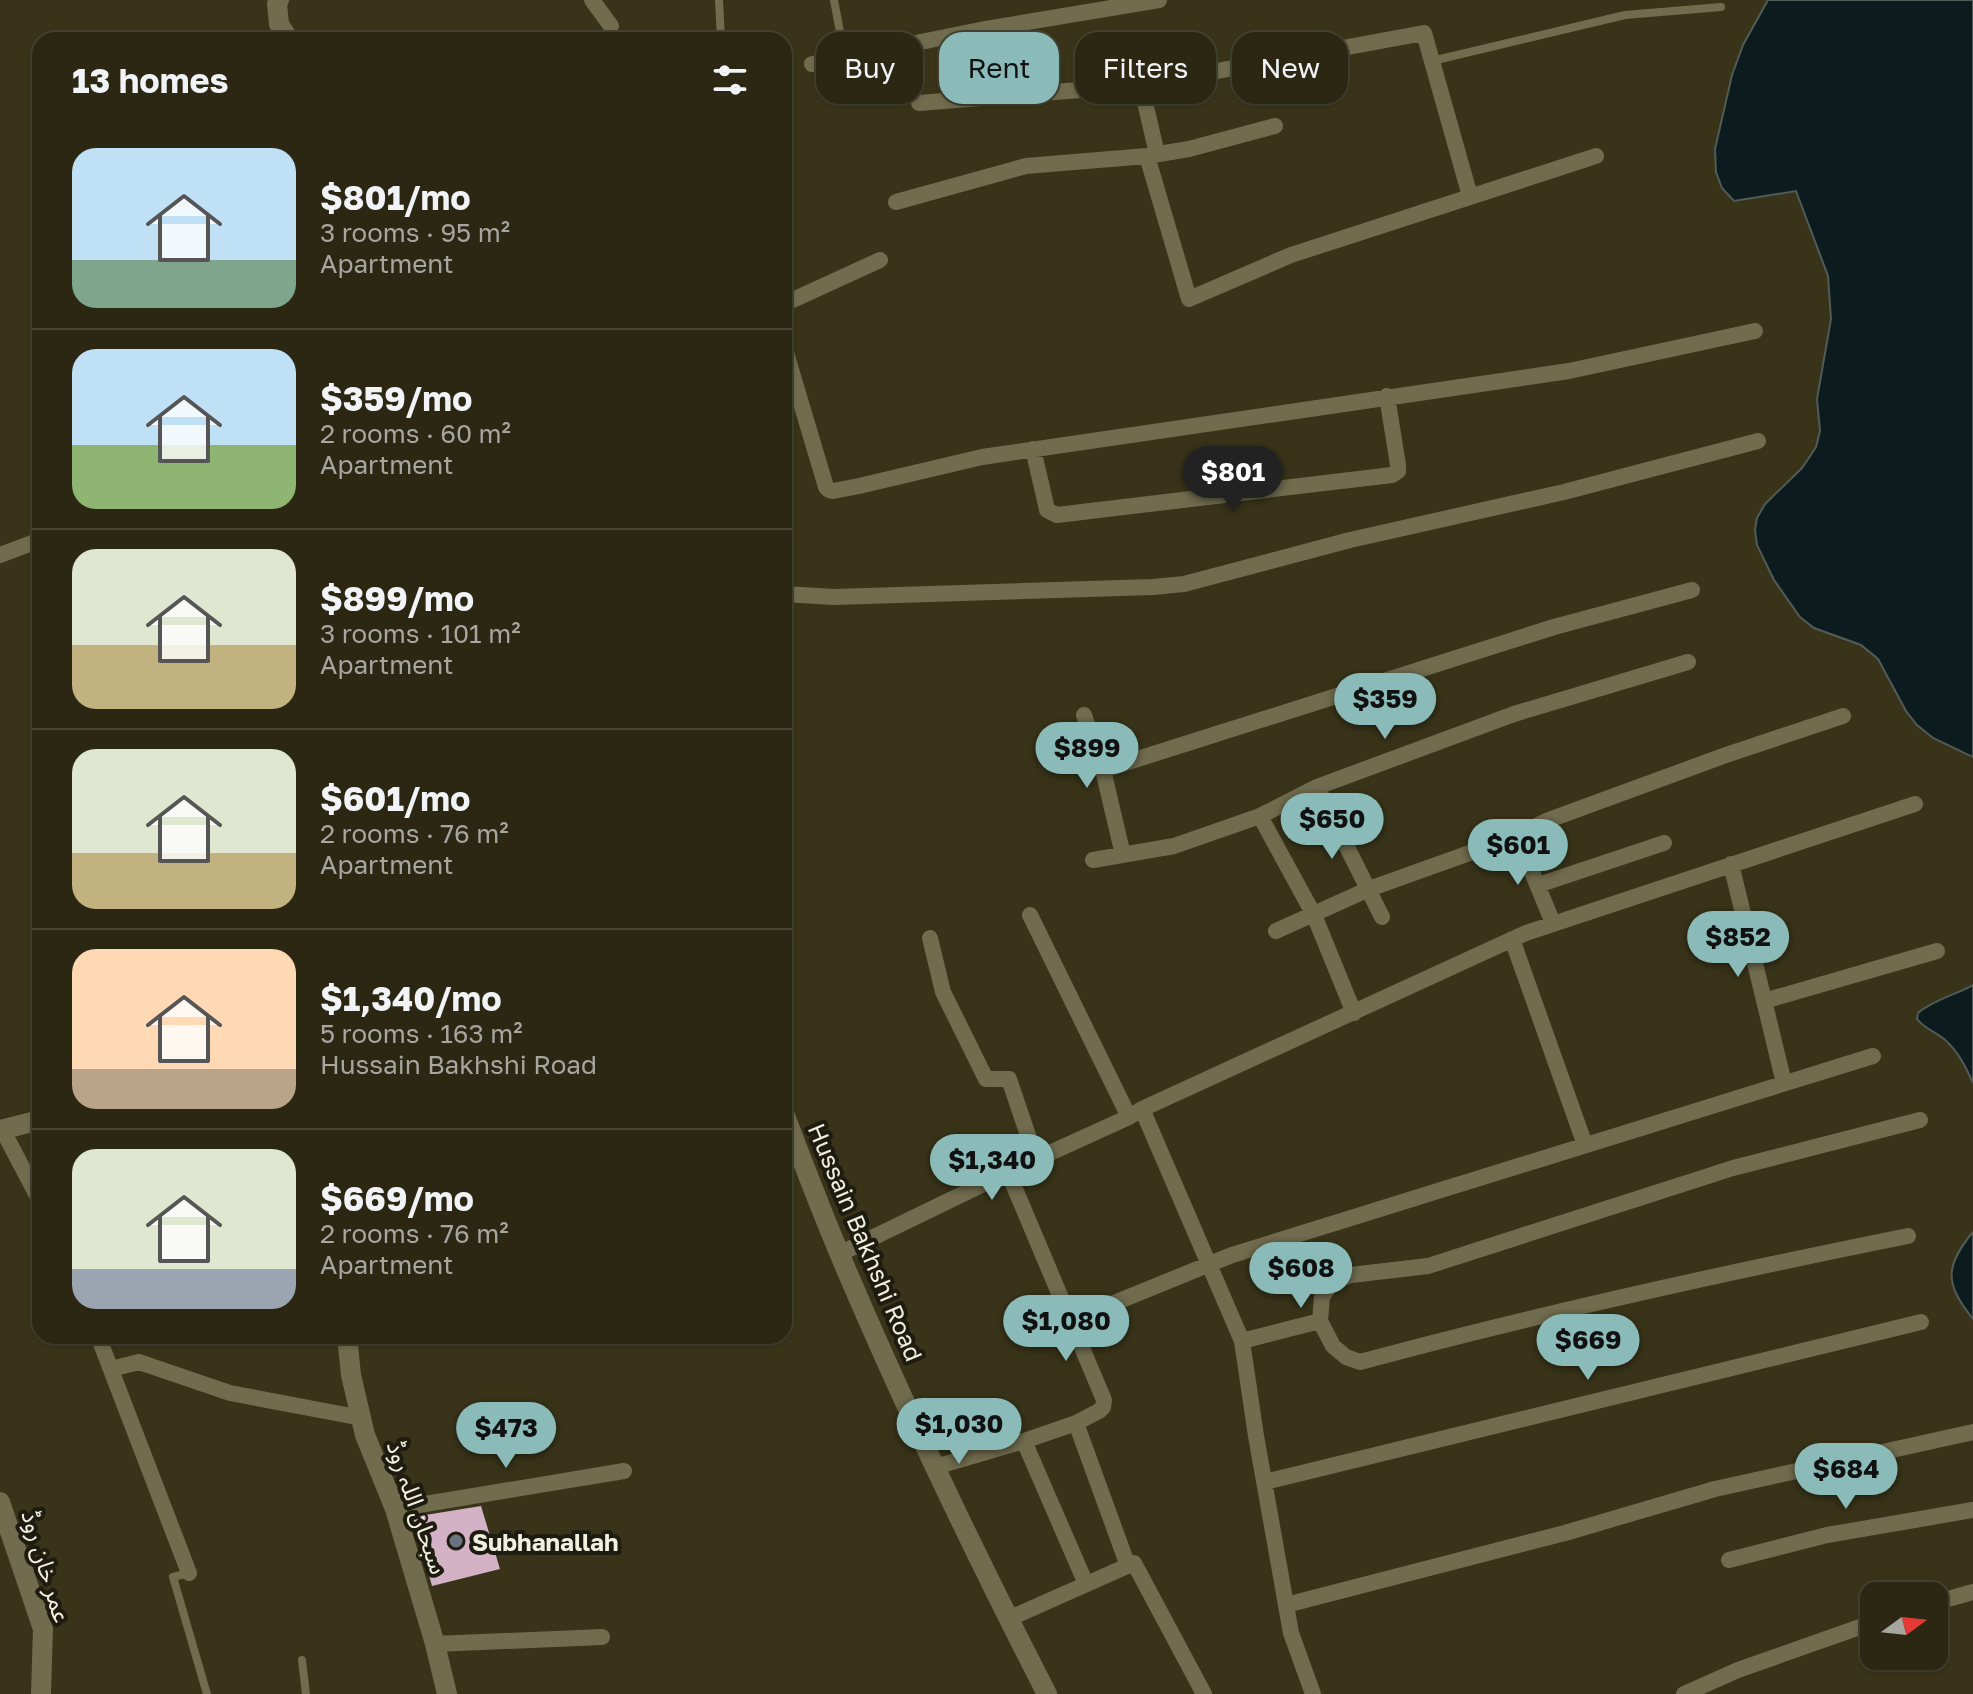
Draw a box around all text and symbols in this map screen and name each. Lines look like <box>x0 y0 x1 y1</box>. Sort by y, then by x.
chip: Buy <box>816 32 923 104</box>
chip: Rent <box>939 32 1059 104</box>
chip: Filters <box>1075 32 1216 104</box>
chip: New <box>1232 32 1348 104</box>
icon: filters <box>708 58 752 102</box>
text: 13 homes <box>72 60 229 100</box>
text: $801/mo <box>320 177 471 217</box>
icon: home <box>136 180 232 276</box>
text: 3 rooms · 95 m² <box>320 217 510 248</box>
text: Apartment <box>320 248 453 279</box>
text: $359/mo <box>320 378 472 418</box>
icon: home <box>136 381 232 477</box>
text: 2 rooms · 60 m² <box>320 418 511 449</box>
pin: $801 <box>1186 446 1280 514</box>
text: Apartment <box>320 449 453 480</box>
text: $801 <box>1201 456 1265 487</box>
text: $899/mo <box>320 578 474 618</box>
icon: home <box>136 581 232 677</box>
text: 3 rooms · 101 m² <box>320 618 521 649</box>
text: Apartment <box>320 649 453 680</box>
pin: $359 <box>1338 673 1432 741</box>
text: $359 <box>1352 683 1418 714</box>
pin: $899 <box>1040 722 1134 790</box>
text: $899 <box>1053 732 1121 763</box>
text: $601/mo <box>320 778 470 818</box>
icon: home <box>136 781 232 877</box>
pin: $650 <box>1285 793 1379 861</box>
text: $650 <box>1299 803 1365 834</box>
text: 2 rooms · 76 m² <box>320 818 509 849</box>
pin: $601 <box>1471 819 1565 887</box>
text: $601 <box>1486 829 1550 860</box>
text: Apartment <box>320 849 453 880</box>
pin: $852 <box>1691 911 1785 979</box>
text: $852 <box>1705 921 1771 952</box>
text: $1,340/mo <box>320 978 502 1018</box>
icon: home <box>136 981 232 1077</box>
text: 5 rooms · 163 m² <box>320 1018 523 1049</box>
text: Hussain Bakhshi Road <box>320 1049 597 1080</box>
street label: Hussain Bakhshi Road <box>803 1119 929 1365</box>
pin: $1,340 <box>927 1134 1057 1202</box>
text: $1,340 <box>948 1144 1036 1175</box>
text: $669/mo <box>320 1178 474 1218</box>
icon: home <box>136 1181 232 1277</box>
text: 2 rooms · 76 m² <box>320 1218 509 1249</box>
pin: $608 <box>1254 1242 1348 1310</box>
text: Apartment <box>320 1249 453 1280</box>
text: $608 <box>1267 1252 1335 1283</box>
pin: $1,080 <box>1001 1295 1131 1363</box>
text: $1,080 <box>1021 1305 1111 1336</box>
pin: $669 <box>1541 1314 1635 1382</box>
text: $669 <box>1555 1324 1621 1355</box>
pin: $1,030 <box>894 1398 1024 1466</box>
pin: $473 <box>459 1402 553 1470</box>
text: $1,030 <box>915 1408 1003 1439</box>
text: $473 <box>474 1412 538 1443</box>
street label: سبحان اللہ روڈ <box>381 1436 454 1578</box>
pin: $684 <box>1799 1443 1893 1511</box>
text: $684 <box>1813 1453 1879 1484</box>
street label: عمر خان روڈ <box>15 1506 78 1626</box>
place label: Subhanallah <box>472 1527 619 1556</box>
marker: Subhanallah <box>447 1532 465 1550</box>
north arrow <box>1860 1582 1948 1670</box>
map controls <box>1860 1582 1948 1670</box>

